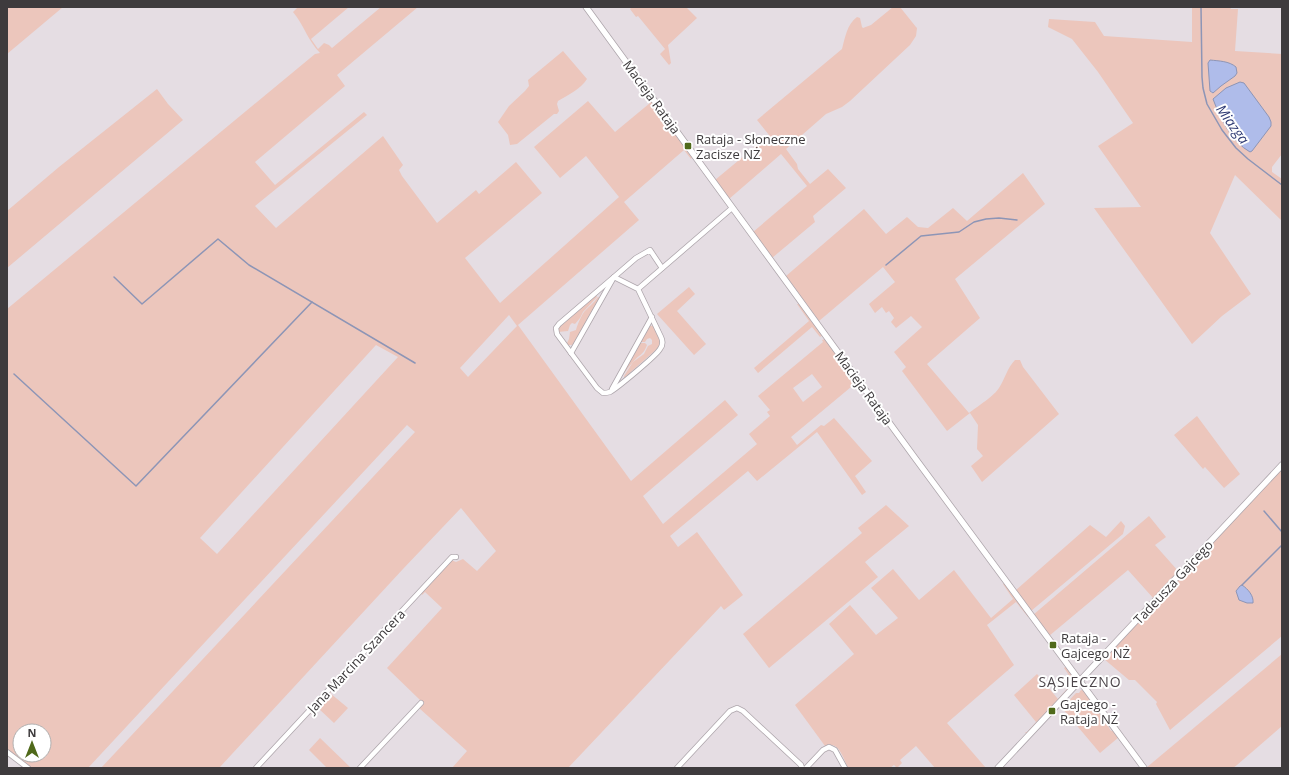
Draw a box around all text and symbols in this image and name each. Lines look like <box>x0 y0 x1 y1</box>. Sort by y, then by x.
street label: Macieja Rataja <box>619 56 685 138</box>
water label: Miazga <box>1212 100 1254 148</box>
place label: Rataja - Słoneczne Zacisze NŻ <box>696 130 806 163</box>
marker: Rataja - Słoneczne Zacisze NŻ <box>683 141 693 151</box>
street label: Macieja Rataja <box>831 347 897 429</box>
street label: Tadeusza Gajcego <box>1129 536 1217 628</box>
street label: Jana Marcina Szancera <box>302 605 409 718</box>
place label: Rataja - Gajcego NŻ <box>1061 629 1130 662</box>
marker: Rataja - Gajcego NŻ <box>1048 640 1058 650</box>
district label: SĄSIECZNO <box>1038 672 1122 691</box>
place label: Gajcego - Rataja NŻ <box>1060 695 1118 728</box>
marker: Gajcego - Rataja NŻ <box>1047 706 1057 716</box>
north arrow <box>12 723 52 763</box>
text: N <box>28 725 36 740</box>

